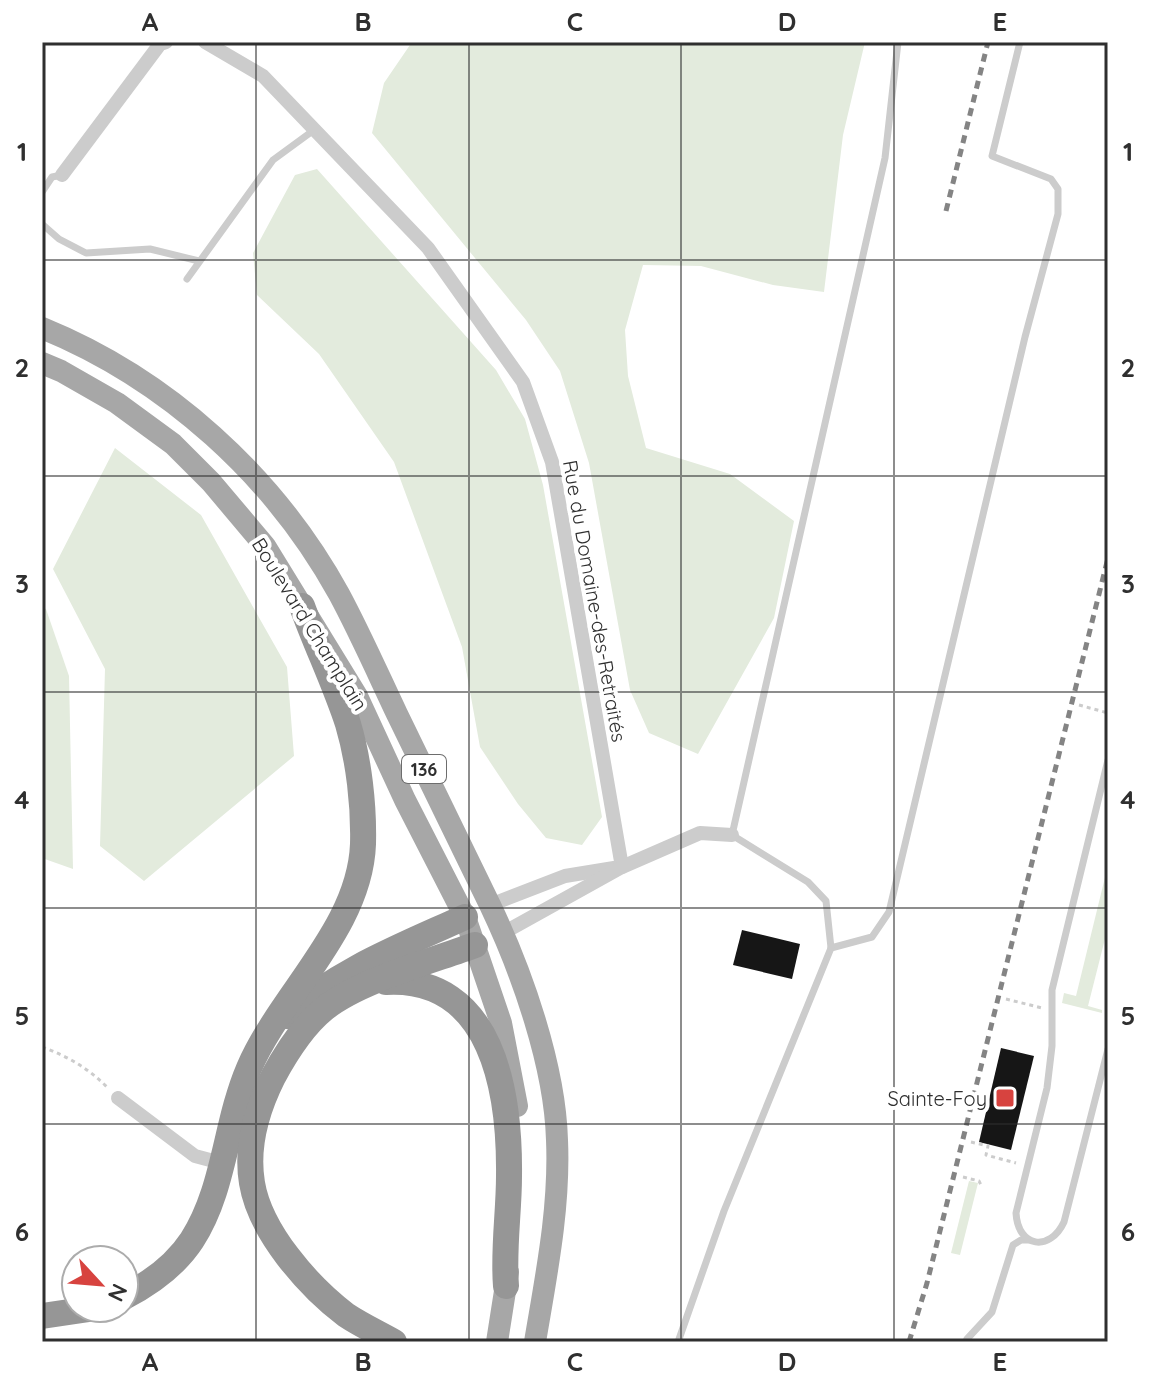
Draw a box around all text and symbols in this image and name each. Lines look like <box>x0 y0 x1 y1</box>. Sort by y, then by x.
text: A <box>142 5 159 38</box>
text: B <box>354 5 372 38</box>
text: C <box>567 5 583 38</box>
text: D <box>778 5 796 38</box>
text: E <box>993 5 1007 38</box>
text: 1 <box>17 135 27 168</box>
text: 1 <box>1123 135 1133 168</box>
text: 2 <box>15 351 29 384</box>
text: 2 <box>1121 351 1135 384</box>
street label: Rue du Domaine-des-Retraités <box>558 458 632 744</box>
street label: Boulevard Champlain <box>247 533 373 715</box>
text: 3 <box>15 567 29 600</box>
text: 3 <box>1121 567 1135 600</box>
road number: 136 <box>402 755 446 783</box>
text: 4 <box>14 783 30 816</box>
text: 4 <box>1120 783 1136 816</box>
text: 5 <box>15 999 29 1032</box>
text: 5 <box>1121 999 1135 1032</box>
place label: Sainte-Foy <box>888 1086 987 1111</box>
marker: Sainte-Foy <box>994 1087 1016 1109</box>
text: 6 <box>15 1215 29 1248</box>
text: 6 <box>1121 1215 1135 1248</box>
north arrow <box>60 1244 140 1324</box>
text: N <box>102 1279 134 1306</box>
text: A <box>142 1345 159 1378</box>
text: B <box>354 1345 372 1378</box>
text: C <box>567 1345 583 1378</box>
text: D <box>778 1345 796 1378</box>
text: E <box>993 1345 1007 1378</box>

